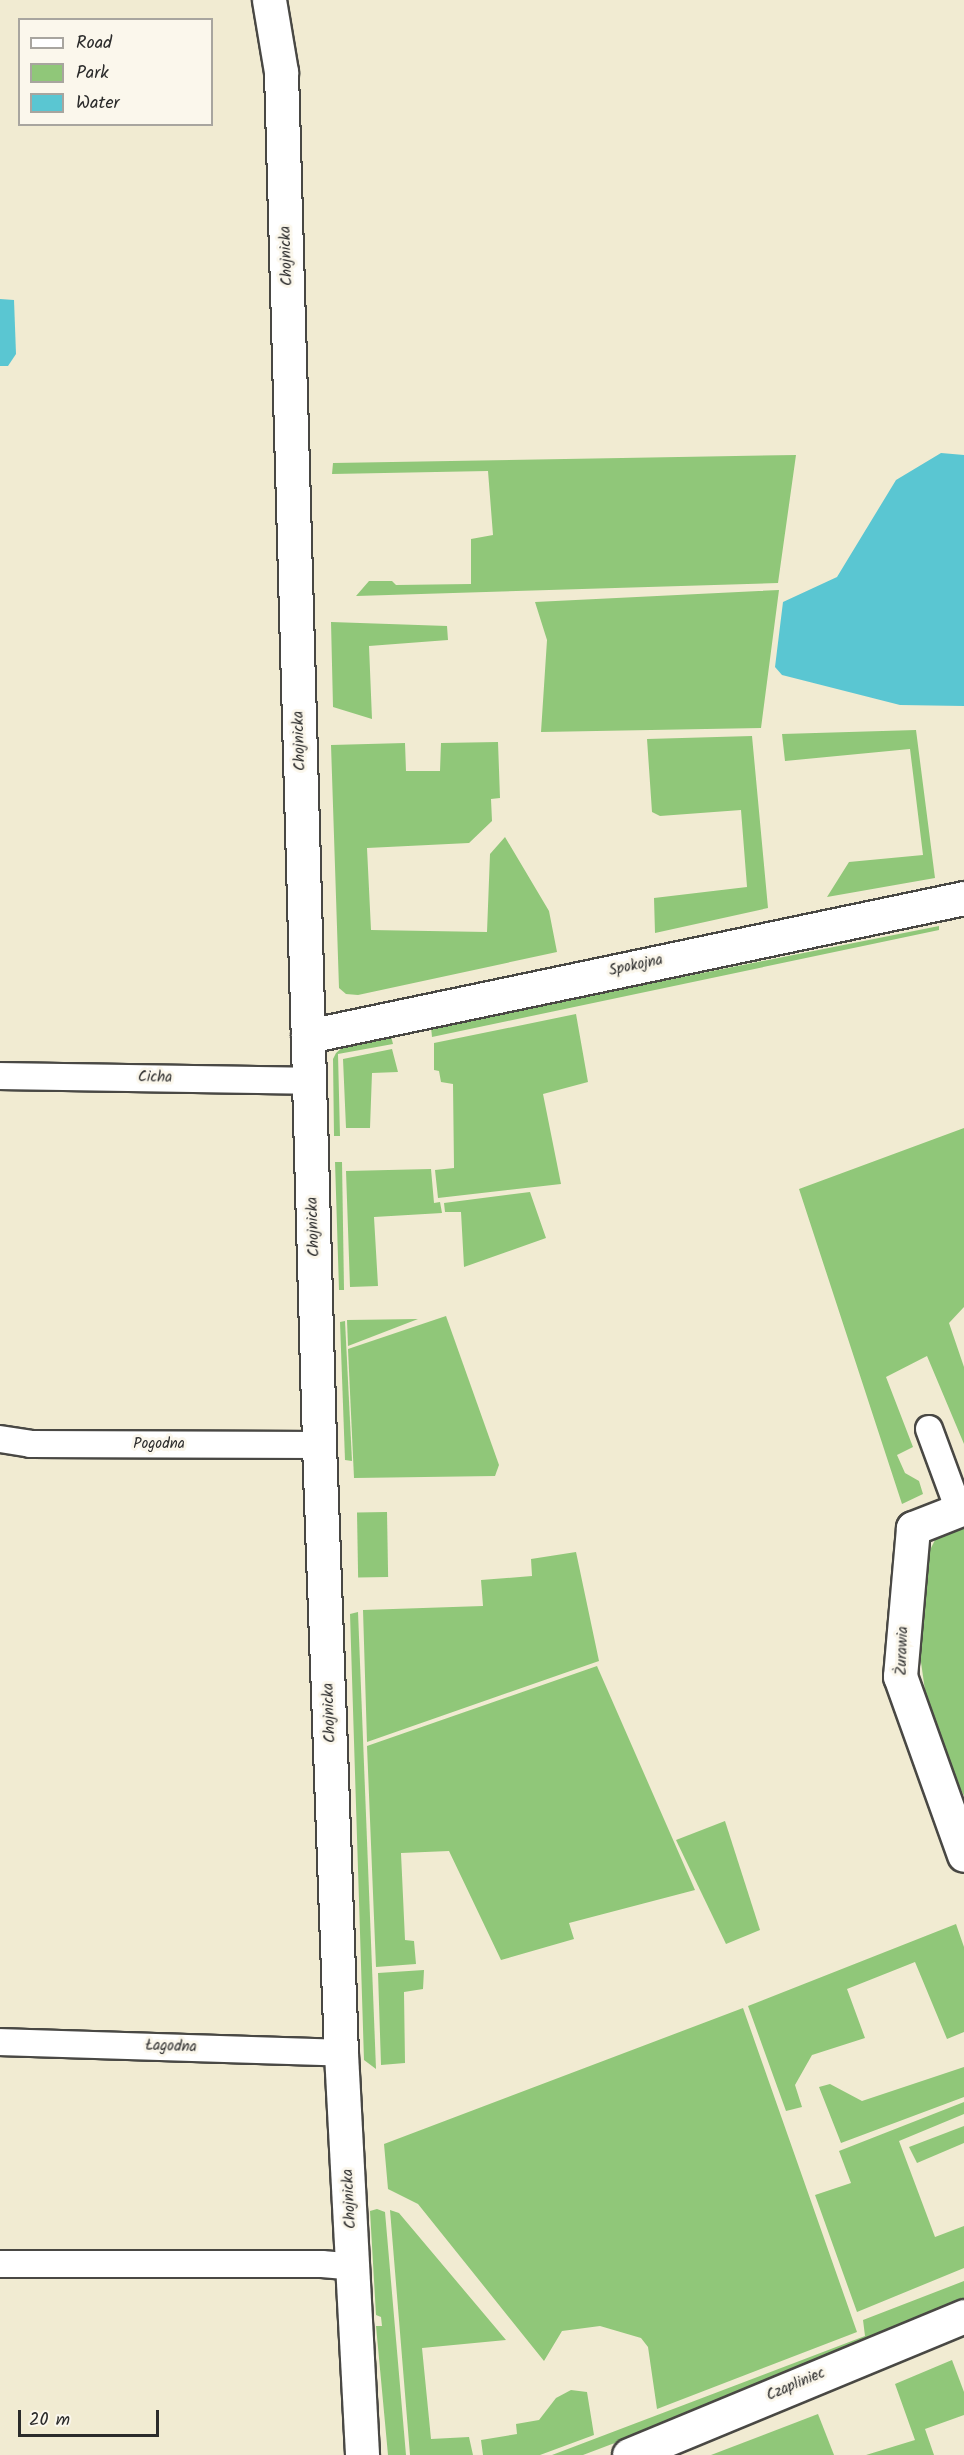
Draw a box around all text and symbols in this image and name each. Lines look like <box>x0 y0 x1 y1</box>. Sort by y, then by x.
legend <box>18 18 213 126</box>
text: Road <box>76 29 112 58</box>
text: Park <box>76 59 109 88</box>
text: Water <box>76 89 120 118</box>
street label: Chojnicka <box>277 226 297 286</box>
street label: Chojnicka <box>290 711 310 771</box>
street label: Spokojna <box>607 952 665 980</box>
street label: Cicha <box>138 1069 172 1087</box>
street label: Chojnicka <box>304 1197 324 1257</box>
street label: Pogodna <box>133 1436 185 1454</box>
street label: Żurawia <box>893 1626 913 1676</box>
street label: Chojnicka <box>320 1683 340 1743</box>
street label: Łagodna <box>145 2037 197 2057</box>
street label: Chojnicka <box>339 2169 361 2229</box>
street label: Czapliniec <box>764 2365 828 2405</box>
scale bar <box>21 2398 162 2436</box>
text: 20 m <box>29 2406 70 2435</box>

